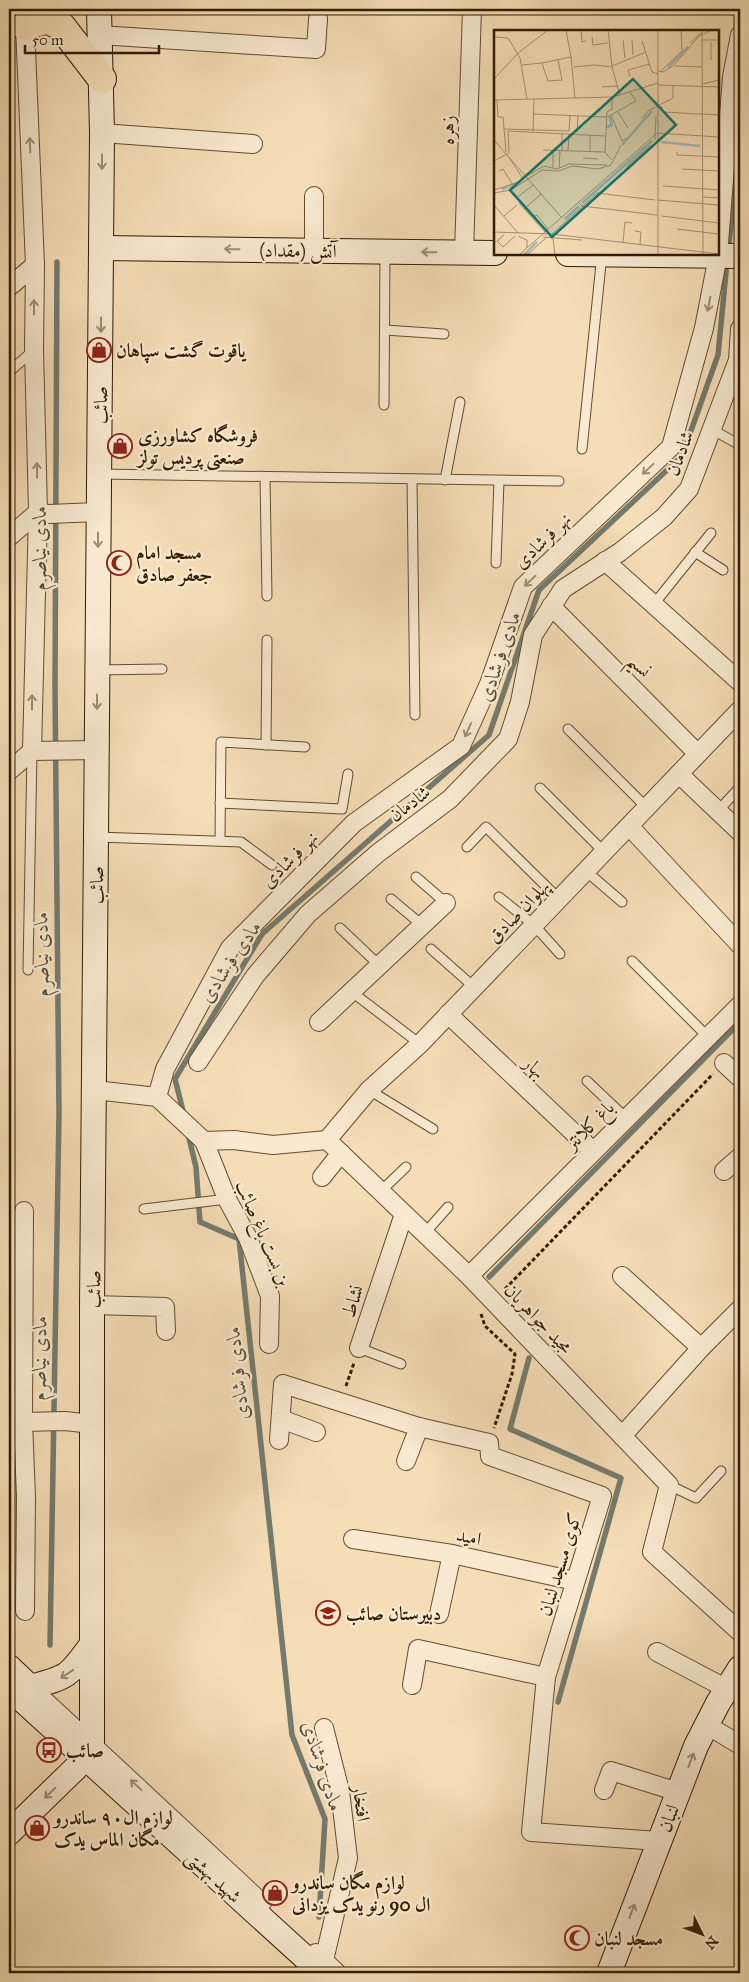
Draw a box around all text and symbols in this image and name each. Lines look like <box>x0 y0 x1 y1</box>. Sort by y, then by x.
scale bar <box>25 22 159 54</box>
inset map <box>494 30 719 255</box>
text: 50 m <box>32 31 64 49</box>
street label: زهره <box>435 115 461 145</box>
one-way arrow <box>25 137 35 153</box>
one-way arrow <box>97 154 107 170</box>
street label: آتش (مقداد) <box>259 238 339 265</box>
one-way arrow <box>224 244 240 254</box>
one-way arrow <box>421 247 438 257</box>
one-way arrow <box>703 295 713 311</box>
one-way arrow <box>30 299 39 315</box>
one-way arrow <box>96 316 106 333</box>
shop icon: یاقوت گشت سپاهان <box>86 337 112 363</box>
place label: یاقوت گشت سپاهان <box>116 339 247 364</box>
street label: صائب <box>89 386 113 424</box>
place label: فروشگاه کشاورزی صنعتی پردیس تولز <box>136 423 258 471</box>
street label: شادمان <box>660 427 699 479</box>
shop icon: فروشگاه کشاورزی صنعتی پردیس تولز <box>107 433 133 459</box>
one-way arrow <box>32 462 42 478</box>
one-way arrow <box>642 463 654 475</box>
water label: مادی نیاصرم <box>27 505 57 591</box>
street label: نهر فرشادی <box>509 507 577 574</box>
one-way arrow <box>93 532 103 548</box>
place label: مسجد امام جعفر صادق <box>136 541 212 587</box>
mosque icon: مسجد امام جعفر صادق <box>106 550 132 576</box>
one-way arrow <box>524 575 537 587</box>
water label: مادی فرشادی <box>472 608 527 705</box>
street label: نسیم <box>617 649 656 688</box>
one-way arrow <box>27 694 37 710</box>
one-way arrow <box>92 694 102 710</box>
one-way arrow <box>463 722 473 737</box>
street label: شادمان <box>384 780 435 827</box>
street label: نهر فرشادی <box>256 826 323 893</box>
street label: صائب <box>85 866 109 904</box>
street label: پهلوان صادق <box>483 875 555 949</box>
water label: مادی نیاصرم <box>28 911 60 997</box>
water label: مادی فرشادی <box>194 915 267 1007</box>
street label: بهار <box>517 1050 551 1084</box>
street label: باغ کلانتر <box>559 1096 622 1159</box>
street label: بن بست باغ صائب <box>227 1177 296 1292</box>
street label: صائب <box>82 1270 106 1308</box>
street label: مجید جواهریان <box>499 1279 578 1359</box>
street label: نشاط <box>336 1282 369 1320</box>
water label: مادی نیاصرم <box>26 1315 58 1401</box>
water label: مادی فرشادی <box>220 1325 255 1421</box>
street label: کوی مسجد لنبان <box>533 1510 587 1619</box>
street label: امید <box>454 1523 484 1550</box>
school or university icon: دبیرستان صائب <box>315 1600 341 1626</box>
place label: دبیرستان صائب <box>346 1602 441 1626</box>
one-way arrow <box>60 1669 74 1679</box>
water label: مادی فرشادی <box>296 1718 349 1815</box>
bus stop icon: صائب <box>36 1737 62 1763</box>
place label: صائب <box>66 1739 104 1763</box>
one-way arrow <box>686 1753 696 1768</box>
one-way arrow <box>129 1779 142 1791</box>
street label: افتخار <box>347 1781 375 1823</box>
one-way arrow <box>44 1787 56 1799</box>
street label: لنبان <box>653 1801 684 1835</box>
place label: لوازم ال۹۰ ساندرو مگان الماس یدک <box>52 1806 173 1851</box>
shop icon: لوازم ال۹۰ ساندرو مگان الماس یدک <box>24 1815 50 1841</box>
street label: شهید بهشتی <box>179 1845 247 1909</box>
place label: لوازم مگان ساندرو ال 90 رنو یدک یزدانی <box>290 1870 430 1917</box>
shop icon: لوازم مگان ساندرو ال 90 رنو یدک یزدانی <box>262 1880 288 1906</box>
one-way arrow <box>628 1904 637 1919</box>
north arrow <box>676 1910 726 1960</box>
mosque icon: مسجد لنبان <box>564 1925 590 1951</box>
place label: مسجد لنبان <box>594 1927 663 1950</box>
text: N <box>701 1932 722 1953</box>

